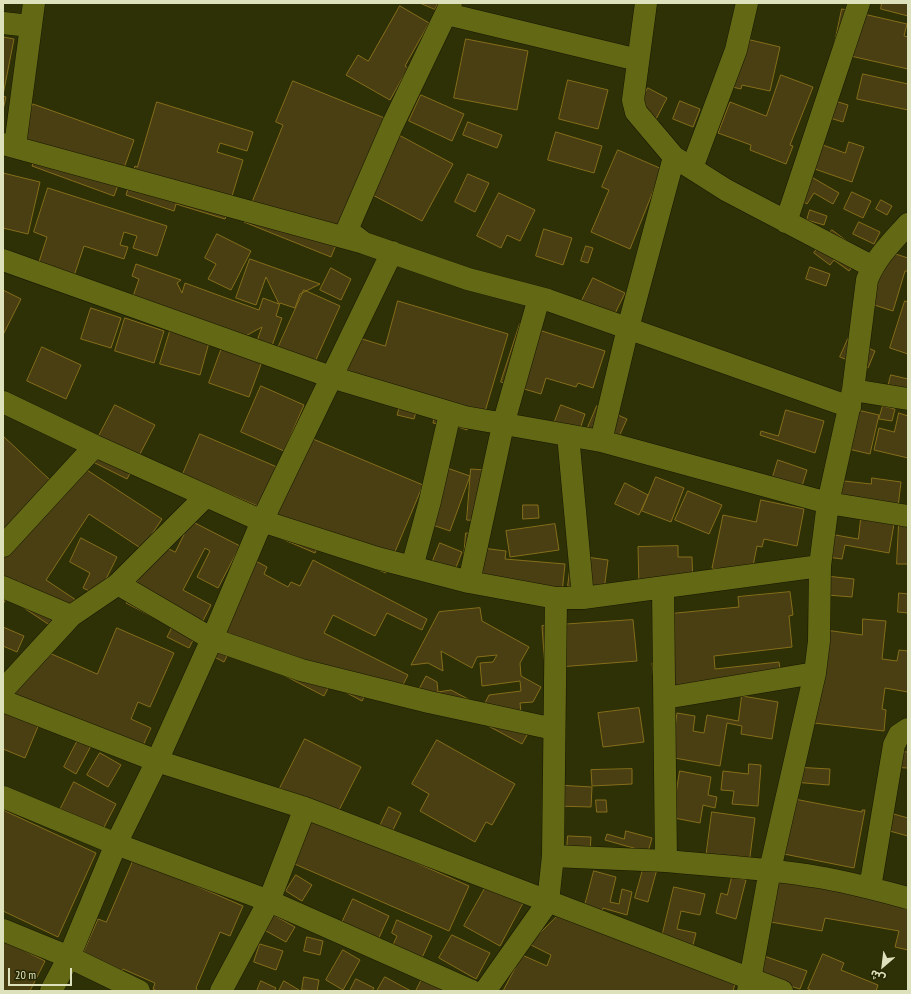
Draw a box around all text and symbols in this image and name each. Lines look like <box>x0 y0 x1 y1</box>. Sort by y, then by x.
north arrow <box>863 946 903 986</box>
scale bar <box>10 960 74 986</box>
text: 20 m <box>15 967 36 982</box>
text: ش <box>867 967 887 986</box>

